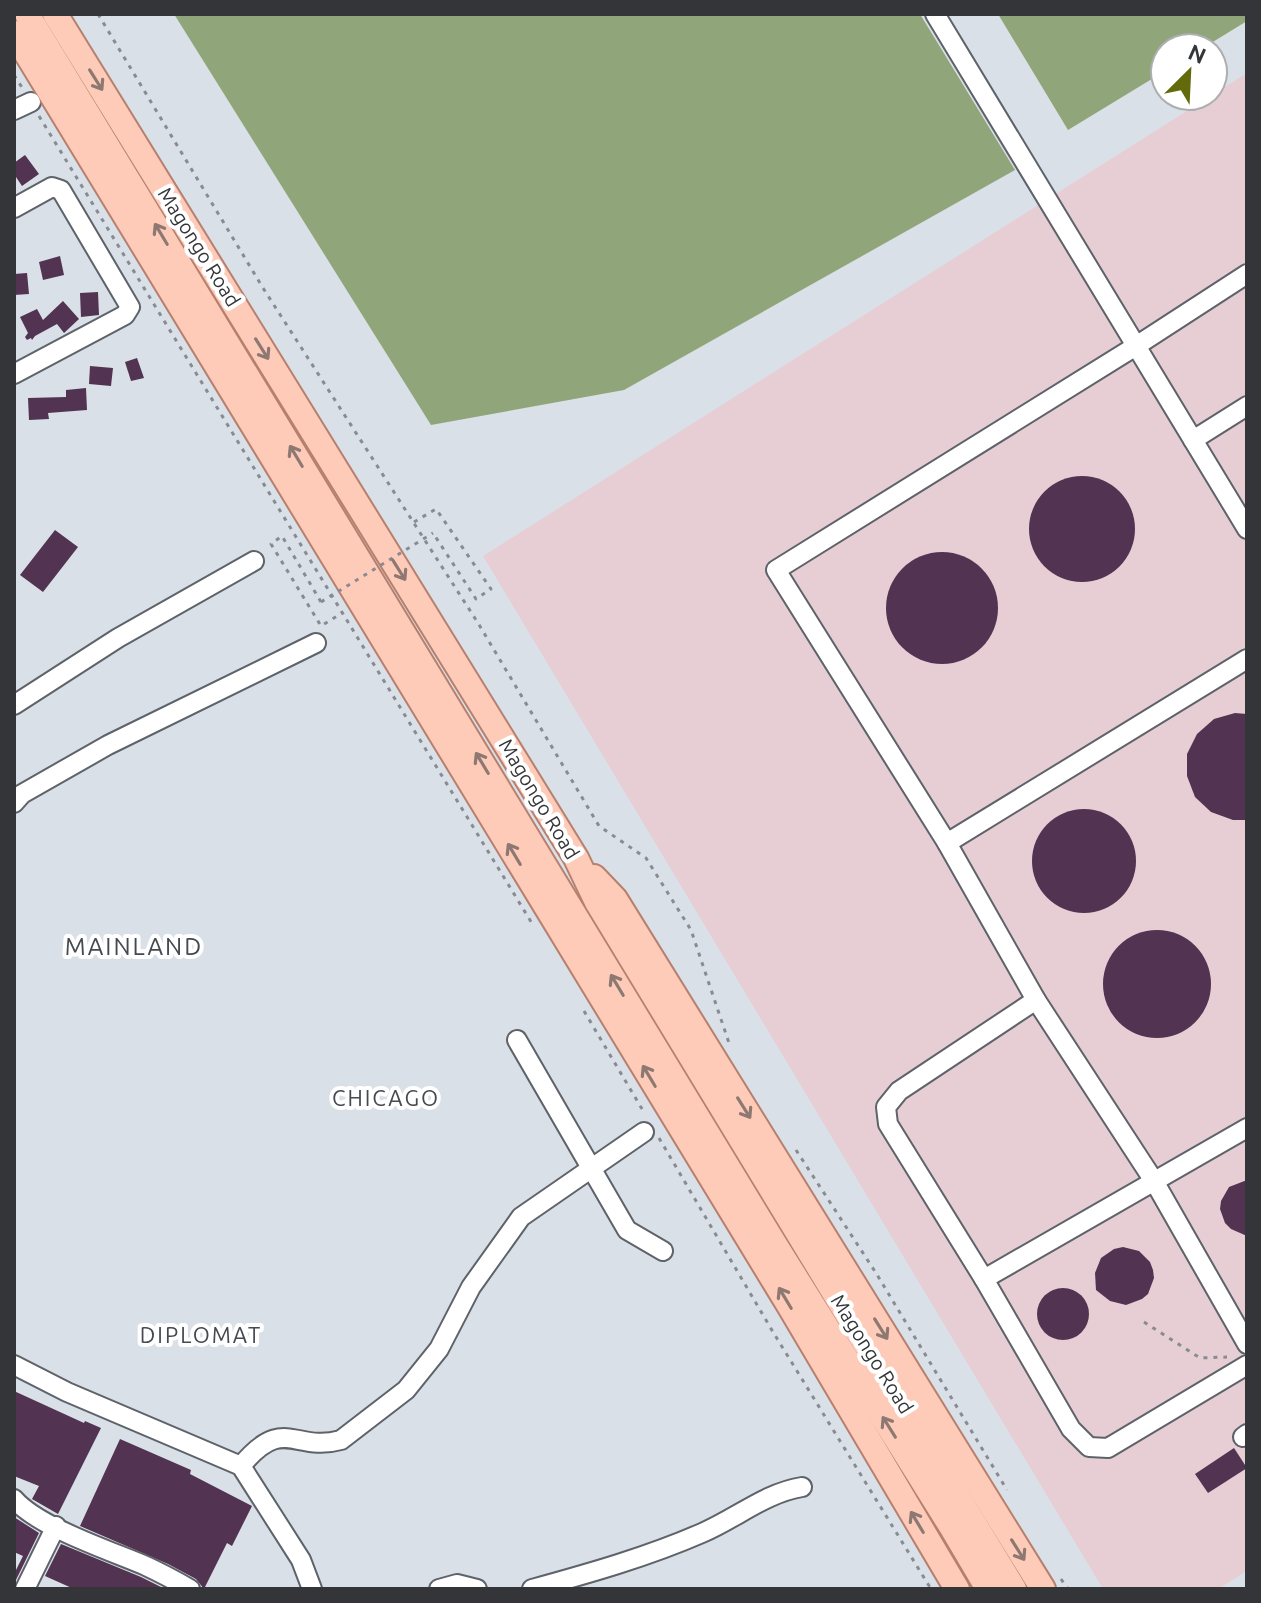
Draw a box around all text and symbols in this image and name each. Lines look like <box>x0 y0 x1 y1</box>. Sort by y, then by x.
north arrow <box>1149 32 1229 112</box>
text: N <box>1185 39 1210 68</box>
one-way arrow <box>88 68 104 91</box>
street label: Magongo Road <box>154 183 245 311</box>
one-way arrow <box>152 223 168 246</box>
one-way arrow <box>254 337 270 360</box>
one-way arrow <box>287 445 303 468</box>
one-way arrow <box>390 559 407 581</box>
street label: Magongo Road <box>495 734 584 863</box>
one-way arrow <box>474 752 490 775</box>
one-way arrow <box>506 843 522 866</box>
district label: MAINLAND <box>65 933 203 960</box>
one-way arrow <box>609 974 625 997</box>
one-way arrow <box>641 1065 657 1088</box>
district label: CHICAGO <box>332 1085 440 1110</box>
one-way arrow <box>737 1096 753 1119</box>
one-way arrow <box>776 1287 792 1310</box>
street label: Magongo Road <box>827 1290 918 1418</box>
one-way arrow <box>874 1317 890 1340</box>
district label: DIPLOMAT <box>140 1322 262 1347</box>
one-way arrow <box>880 1416 896 1439</box>
one-way arrow <box>909 1511 925 1534</box>
one-way arrow <box>1010 1538 1027 1560</box>

